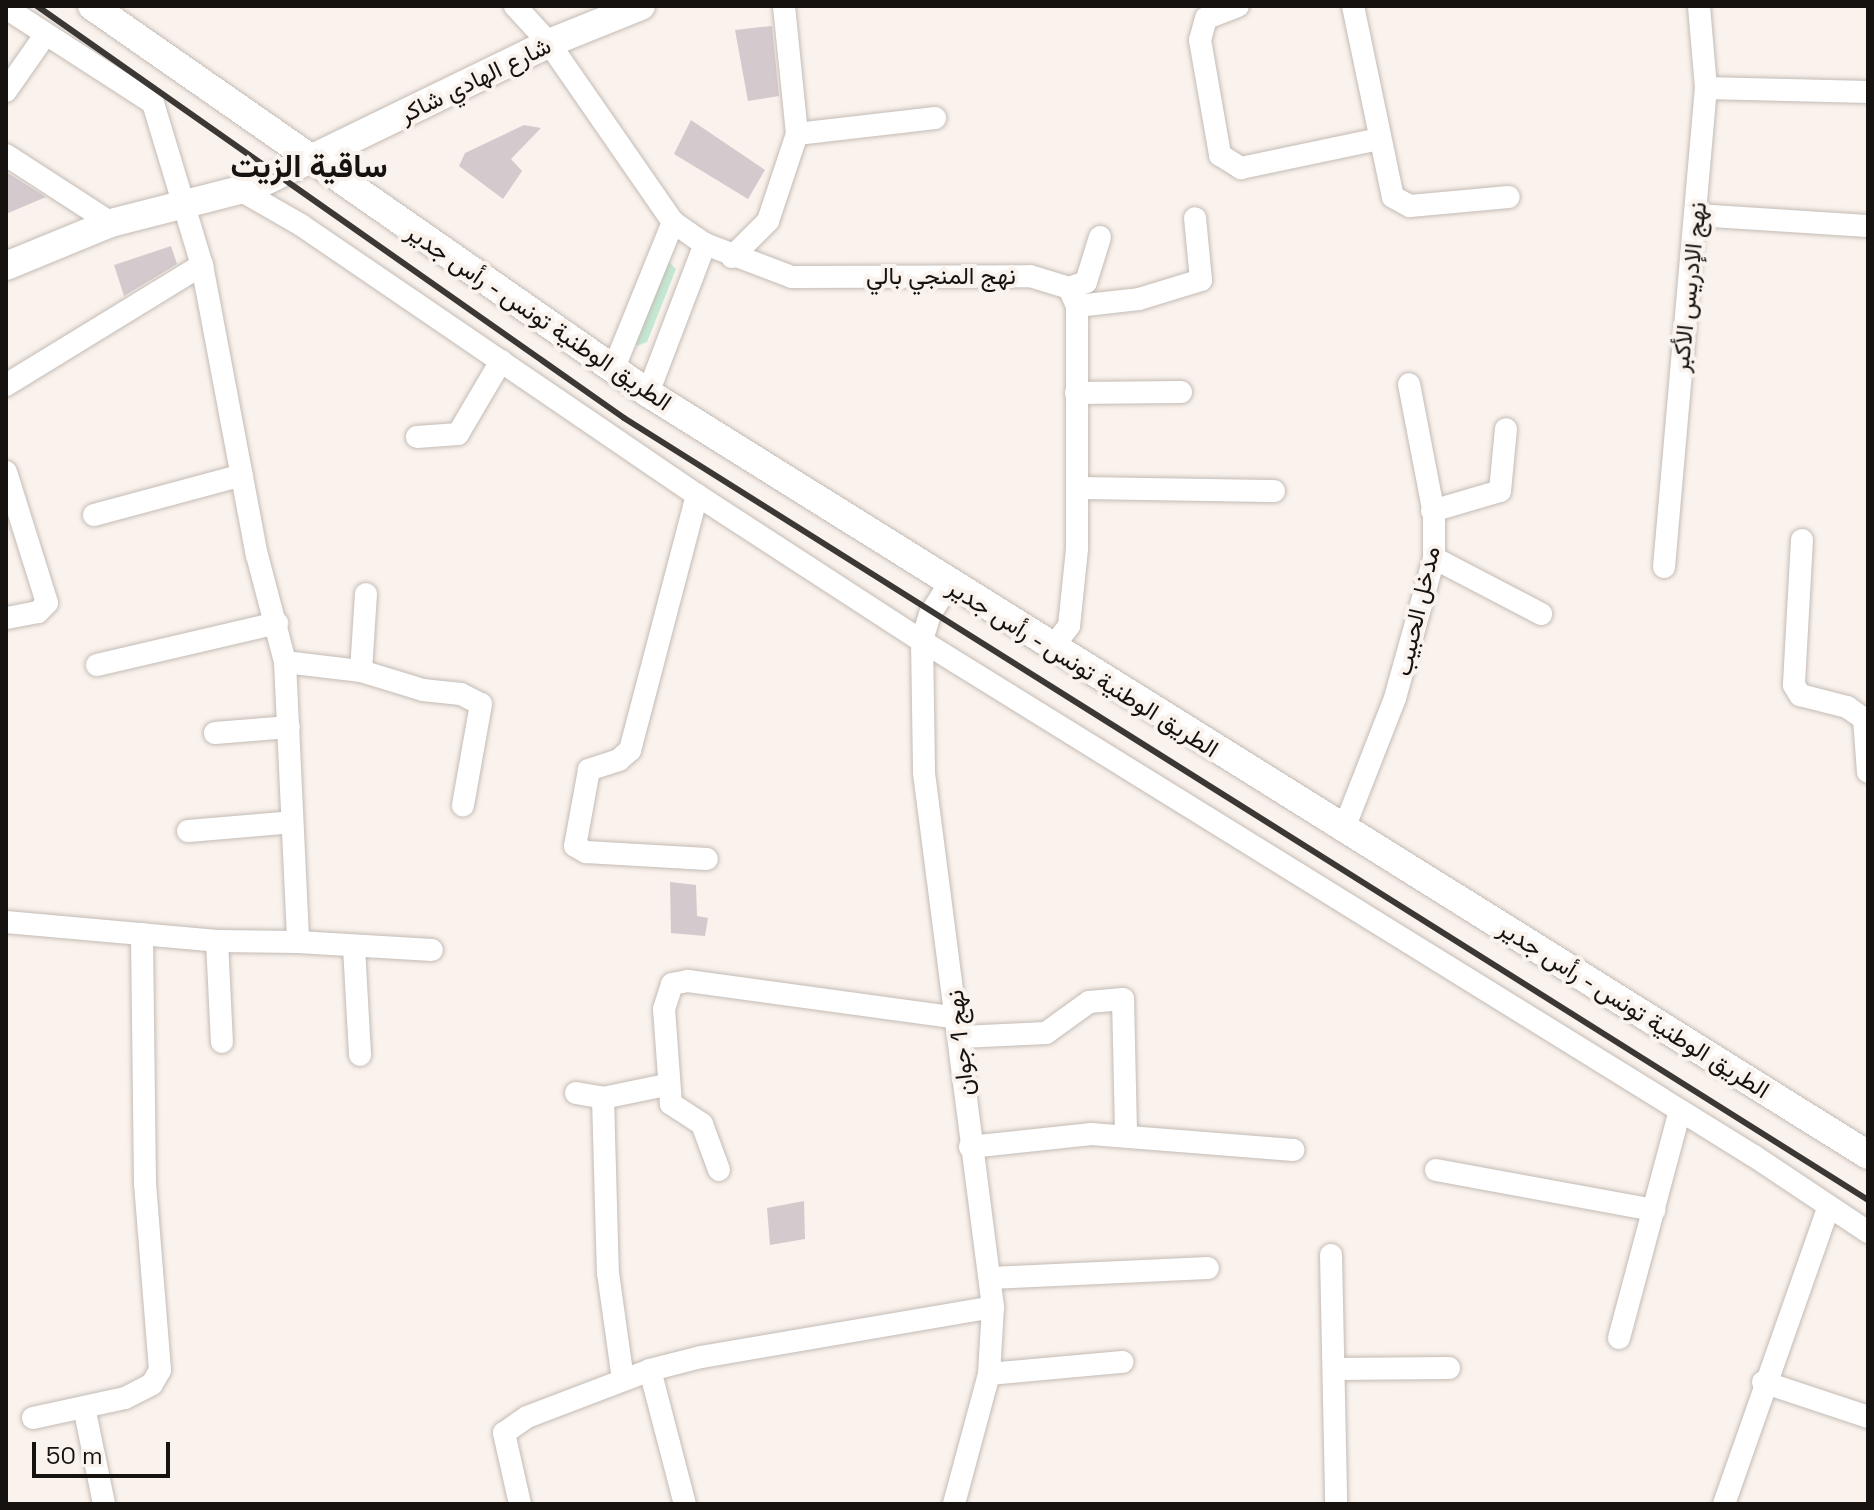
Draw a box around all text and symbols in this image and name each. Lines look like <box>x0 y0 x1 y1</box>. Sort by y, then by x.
street label: شارع الهادي شاكر <box>395 31 555 129</box>
district label: ساقية الزيت <box>231 147 387 185</box>
street label: نهج الإدريس الأكبر <box>1666 200 1712 374</box>
street label: الطريق الوطنية تونس - رأس جدير <box>400 217 678 417</box>
street label: نهج المنجي بالي <box>866 262 1016 290</box>
street label: مدخل الحبيب <box>1388 543 1446 679</box>
street label: الطريق الوطنية تونس - رأس جدير <box>942 572 1224 764</box>
street label: الطريق الوطنية تونس - رأس جدير <box>1493 913 1775 1105</box>
street label: نهج 1 جوان <box>940 989 980 1097</box>
scale bar <box>36 1426 174 1476</box>
text: 50 m <box>46 1440 103 1471</box>

